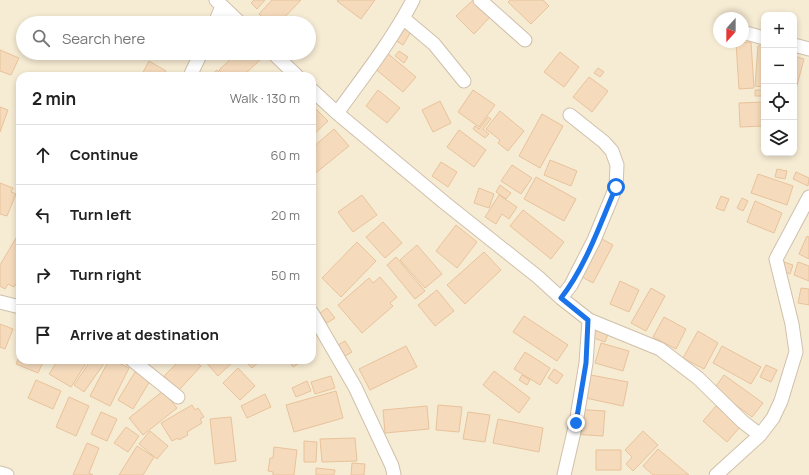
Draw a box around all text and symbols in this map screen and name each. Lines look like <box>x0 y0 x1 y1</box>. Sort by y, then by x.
north arrow <box>713 12 749 48</box>
map controls <box>761 12 797 156</box>
button: + <box>761 12 797 48</box>
search box <box>16 16 316 60</box>
icon: search <box>30 27 52 49</box>
text: Search here <box>62 28 145 49</box>
button: − <box>761 48 797 84</box>
button: locate <box>761 84 797 120</box>
text: 2 min <box>32 87 76 110</box>
text: Walk · 130 m <box>230 89 300 107</box>
button: layers <box>761 120 797 156</box>
icon: ahead <box>32 144 54 166</box>
text: Continue <box>70 144 138 165</box>
text: 60 m <box>270 146 300 164</box>
route start <box>607 178 625 196</box>
icon: left <box>32 204 54 226</box>
text: Turn left <box>70 204 132 225</box>
text: 20 m <box>271 206 300 224</box>
icon: right <box>32 264 54 286</box>
text: Turn right <box>70 264 141 285</box>
text: 50 m <box>271 266 300 284</box>
icon: arrive <box>32 324 54 346</box>
text: Arrive at destination <box>70 324 219 345</box>
route end <box>567 414 585 432</box>

